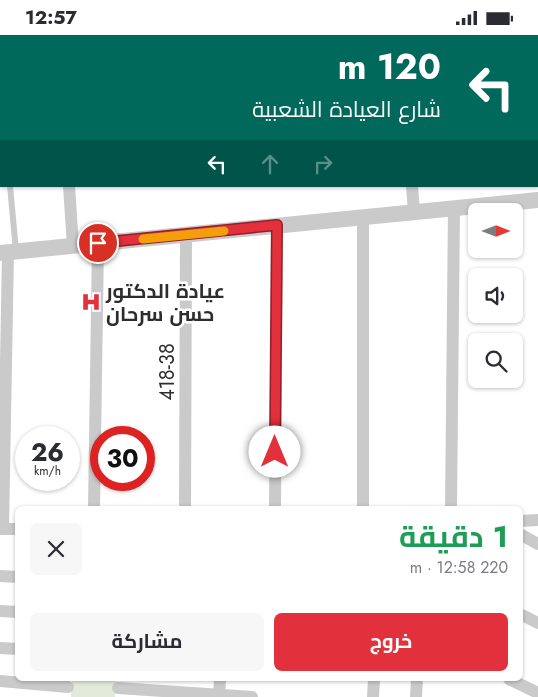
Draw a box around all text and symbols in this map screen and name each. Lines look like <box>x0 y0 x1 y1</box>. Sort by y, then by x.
text: 12:57 <box>25 4 77 31</box>
text: 120 m <box>338 42 441 92</box>
icon: left <box>459 55 524 120</box>
text: شارع العيادة الشعبية <box>252 93 441 125</box>
icon: left <box>203 150 231 178</box>
icon: ahead <box>256 150 284 178</box>
icon: right <box>309 150 337 178</box>
north arrow <box>468 203 522 257</box>
map controls <box>468 203 523 388</box>
pin <box>77 222 119 264</box>
icon: arrive <box>84 229 112 257</box>
button: sound <box>468 268 523 323</box>
place label: عيادة الدكتور حسن سرحان <box>105 277 225 329</box>
hospital icon: عيادة الدكتور حسن سرحان <box>80 291 102 313</box>
button: search <box>468 333 523 388</box>
street label: 418-38 <box>153 343 182 401</box>
position arrow <box>248 425 300 477</box>
speed limit sign: 30 <box>90 426 155 491</box>
text: 26 <box>31 434 64 470</box>
text: km/h <box>34 462 61 480</box>
text: 1 دقيقة <box>399 515 508 558</box>
button: close <box>30 523 82 575</box>
text: 220 m · 12:58 <box>410 556 508 579</box>
button: مشاركة <box>30 613 264 671</box>
button: خروج <box>274 613 508 671</box>

